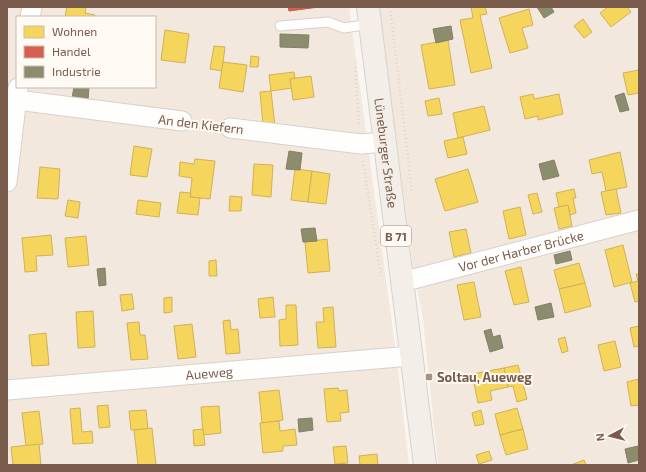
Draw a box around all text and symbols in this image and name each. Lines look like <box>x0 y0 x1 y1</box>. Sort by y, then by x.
legend <box>16 16 156 88</box>
text: Wohnen <box>52 24 97 38</box>
text: Handel <box>52 44 91 58</box>
text: Industrie <box>52 64 101 78</box>
street label: Lüneburger Straße <box>371 97 401 209</box>
street label: An den Kiefern <box>157 111 245 137</box>
road number: B 71 <box>381 226 411 246</box>
street label: Vor der Harber Brücke <box>457 227 585 275</box>
street label: Aueweg <box>185 363 234 383</box>
place label: Soltau, Aueweg <box>437 369 532 385</box>
marker: Soltau, Aueweg <box>424 372 434 382</box>
north arrow <box>590 416 630 456</box>
text: N <box>593 432 607 442</box>

